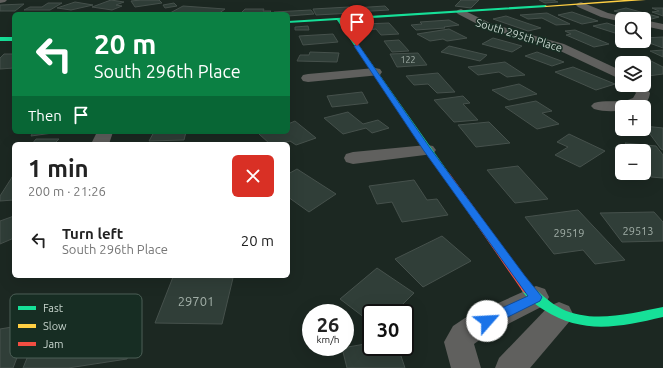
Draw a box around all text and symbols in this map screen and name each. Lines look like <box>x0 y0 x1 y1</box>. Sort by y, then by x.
pin <box>340 5 374 46</box>
icon: arrive <box>346 11 368 33</box>
map controls <box>615 12 651 180</box>
button: search <box>615 12 651 48</box>
street label: South 295th Place <box>474 16 564 54</box>
icon: left <box>28 28 80 80</box>
text: 20 m <box>94 28 156 59</box>
house number: 122 <box>400 55 416 65</box>
button: layers <box>615 56 651 92</box>
text: South 296th Place <box>94 61 241 81</box>
button: + <box>615 100 651 136</box>
icon: arrive <box>70 104 92 126</box>
text: Then <box>28 107 62 124</box>
button: − <box>615 144 651 180</box>
text: 1 min <box>28 155 89 182</box>
button: close <box>232 155 274 197</box>
text: 200 m · 21:26 <box>28 184 106 198</box>
text: Turn left <box>62 225 123 242</box>
house number: 29513 <box>622 225 654 237</box>
house number: 29519 <box>553 227 585 239</box>
icon: left <box>28 229 50 251</box>
text: 20 m <box>241 232 274 249</box>
text: South 296th Place <box>62 242 168 256</box>
legend <box>10 294 142 358</box>
house number: 29701 <box>178 294 214 308</box>
position arrow <box>466 300 508 342</box>
text: Fast <box>43 302 64 314</box>
speed limit sign: 30 <box>362 304 414 356</box>
text: 26 <box>317 313 339 336</box>
text: Slow <box>43 320 67 332</box>
text: km/h <box>316 334 340 345</box>
text: Jam <box>43 338 64 350</box>

